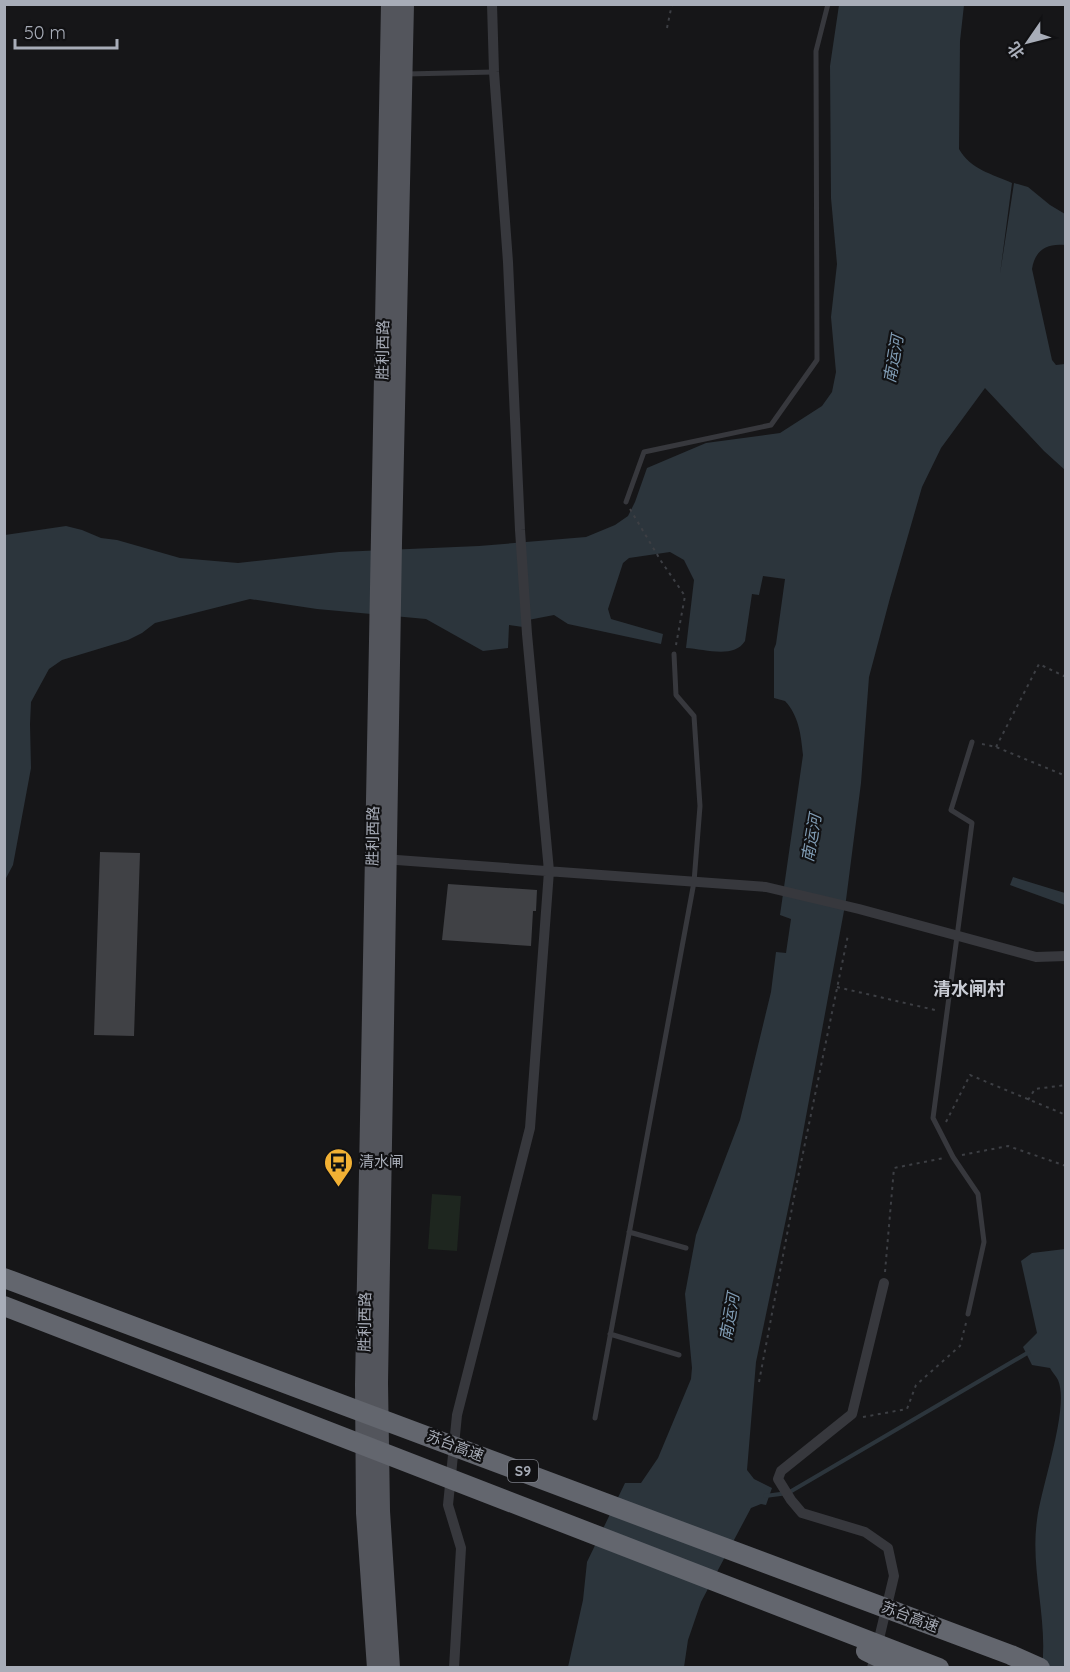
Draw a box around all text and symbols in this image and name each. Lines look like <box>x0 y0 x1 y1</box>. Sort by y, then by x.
scale bar <box>15 12 117 50</box>
north arrow <box>998 12 1058 72</box>
text: 50 m <box>24 21 66 44</box>
text: 北 <box>1003 38 1028 63</box>
street label: 胜利西路 <box>372 320 393 380</box>
water label: 南运河 <box>879 331 908 384</box>
street label: 胜利西路 <box>362 806 383 866</box>
water label: 南运河 <box>797 810 826 863</box>
district label: 清水闸村 <box>933 977 1005 1000</box>
bus stop icon: 清水闸 <box>322 1146 354 1188</box>
place label: 清水闸 <box>359 1152 404 1171</box>
water label: 南运河 <box>715 1289 744 1342</box>
street label: 胜利西路 <box>354 1292 375 1352</box>
street label: 苏台高速 <box>424 1426 487 1465</box>
road number: S9 <box>508 1460 538 1482</box>
street label: 苏台高速 <box>879 1597 942 1636</box>

